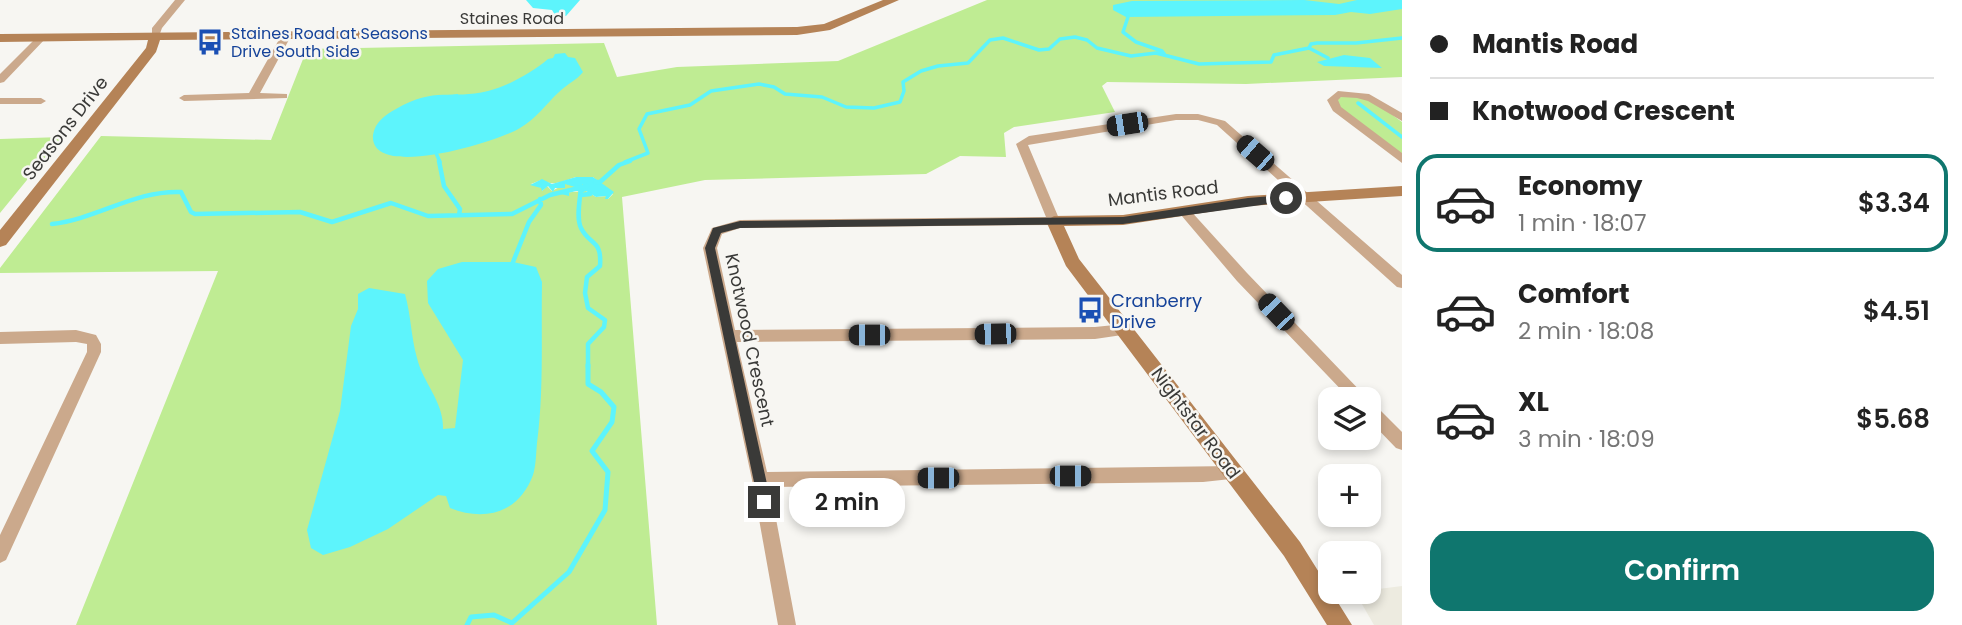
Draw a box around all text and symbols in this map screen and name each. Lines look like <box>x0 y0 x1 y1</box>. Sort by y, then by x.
street label: Staines Road <box>460 7 564 30</box>
place label: Staines Road at Seasons Drive South Side <box>231 22 428 63</box>
text: Mantis Road <box>1472 26 1638 62</box>
bus stop icon: Staines Road at Seasons Drive South Side <box>195 27 225 57</box>
street label: Seasons Drive <box>16 71 114 185</box>
text: Knotwood Crescent <box>1472 93 1735 129</box>
car <box>1105 110 1150 138</box>
car <box>1233 131 1278 175</box>
text: Economy <box>1518 168 1642 204</box>
icon: car <box>1434 172 1497 235</box>
street label: Mantis Road <box>1106 174 1220 212</box>
route start <box>1270 182 1302 214</box>
text: $3.34 <box>1858 185 1930 221</box>
text: 1 min · 18:07 <box>1518 207 1647 239</box>
street label: Knotwood Crescent <box>719 251 781 429</box>
text: Comfort <box>1518 276 1630 312</box>
icon: car <box>1434 280 1497 343</box>
place label: Cranberry Drive <box>1111 288 1202 334</box>
car <box>1254 290 1299 334</box>
text: $4.51 <box>1863 293 1930 329</box>
bus stop icon: Cranberry Drive <box>1075 295 1105 325</box>
text: 2 min · 18:08 <box>1518 315 1654 347</box>
car <box>974 323 1017 345</box>
car <box>849 325 891 346</box>
street label: Nightstar Road <box>1146 362 1246 484</box>
text: XL <box>1518 384 1549 420</box>
map controls <box>1318 387 1381 604</box>
button: layers <box>1318 387 1381 450</box>
icon: car <box>1434 388 1497 451</box>
text: $5.68 <box>1856 401 1930 437</box>
text: 3 min · 18:09 <box>1518 423 1655 455</box>
button: + <box>1318 464 1381 527</box>
car <box>1050 466 1092 487</box>
car <box>918 468 960 489</box>
callout: 2 min <box>788 477 904 526</box>
route end <box>748 486 780 518</box>
text: 2 min <box>815 486 879 518</box>
button: Confirm <box>1430 531 1934 611</box>
button: − <box>1318 541 1381 604</box>

